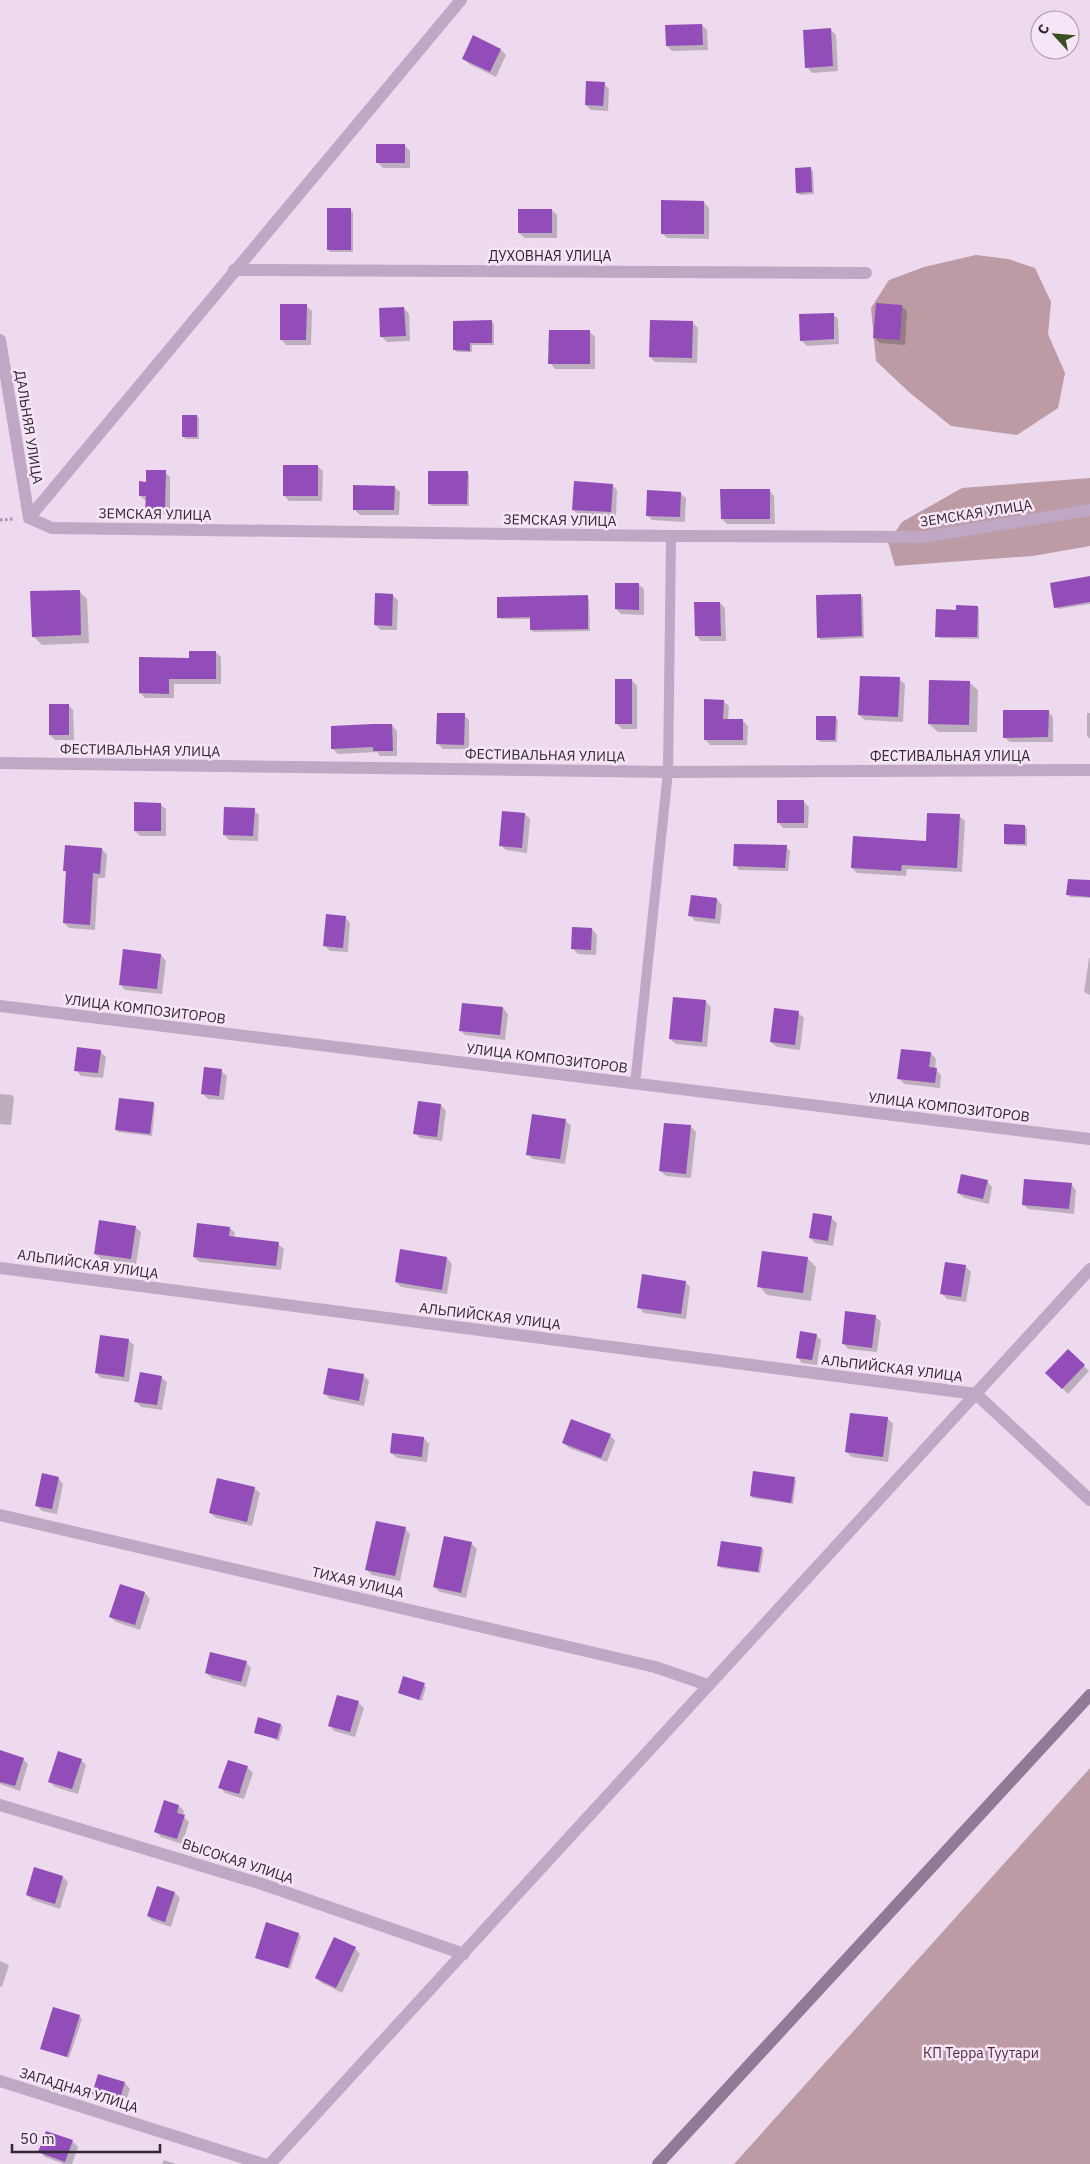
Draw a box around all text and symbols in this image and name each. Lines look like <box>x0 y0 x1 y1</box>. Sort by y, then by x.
north arrow <box>1030 10 1080 60</box>
text: С <box>1033 21 1053 37</box>
street label: ДУХОВНАЯ УЛИЦА <box>489 247 611 265</box>
street label: ДАЛЬНЯЯ УЛИЦА <box>11 369 47 485</box>
street label: ЗЕМСКАЯ УЛИЦА <box>919 495 1033 531</box>
street label: ЗЕМСКАЯ УЛИЦА <box>98 504 212 524</box>
street label: ЗЕМСКАЯ УЛИЦА <box>503 510 617 530</box>
street label: ФЕСТИВАЛЬНАЯ УЛИЦА <box>60 740 220 760</box>
street label: ФЕСТИВАЛЬНАЯ УЛИЦА <box>465 745 625 765</box>
street label: ФЕСТИВАЛЬНАЯ УЛИЦА <box>870 747 1030 765</box>
street label: УЛИЦА КОМПОЗИТОРОВ <box>63 990 227 1028</box>
street label: УЛИЦА КОМПОЗИТОРОВ <box>465 1039 629 1077</box>
street label: УЛИЦА КОМПОЗИТОРОВ <box>867 1088 1031 1126</box>
street label: АЛЬПИЙСКАЯ УЛИЦА <box>16 1244 160 1283</box>
street label: АЛЬПИЙСКАЯ УЛИЦА <box>418 1297 562 1334</box>
street label: АЛЬПИЙСКАЯ УЛИЦА <box>820 1349 964 1386</box>
street label: ТИХАЯ УЛИЦА <box>310 1563 406 1601</box>
street label: ВЫСОКАЯ УЛИЦА <box>180 1834 296 1888</box>
park label: КП Терра Туутари <box>923 2044 1039 2062</box>
street label: ЗАПАДНАЯ УЛИЦА <box>17 2063 141 2117</box>
scale bar <box>12 2122 160 2154</box>
text: 50 m <box>20 2129 55 2148</box>

